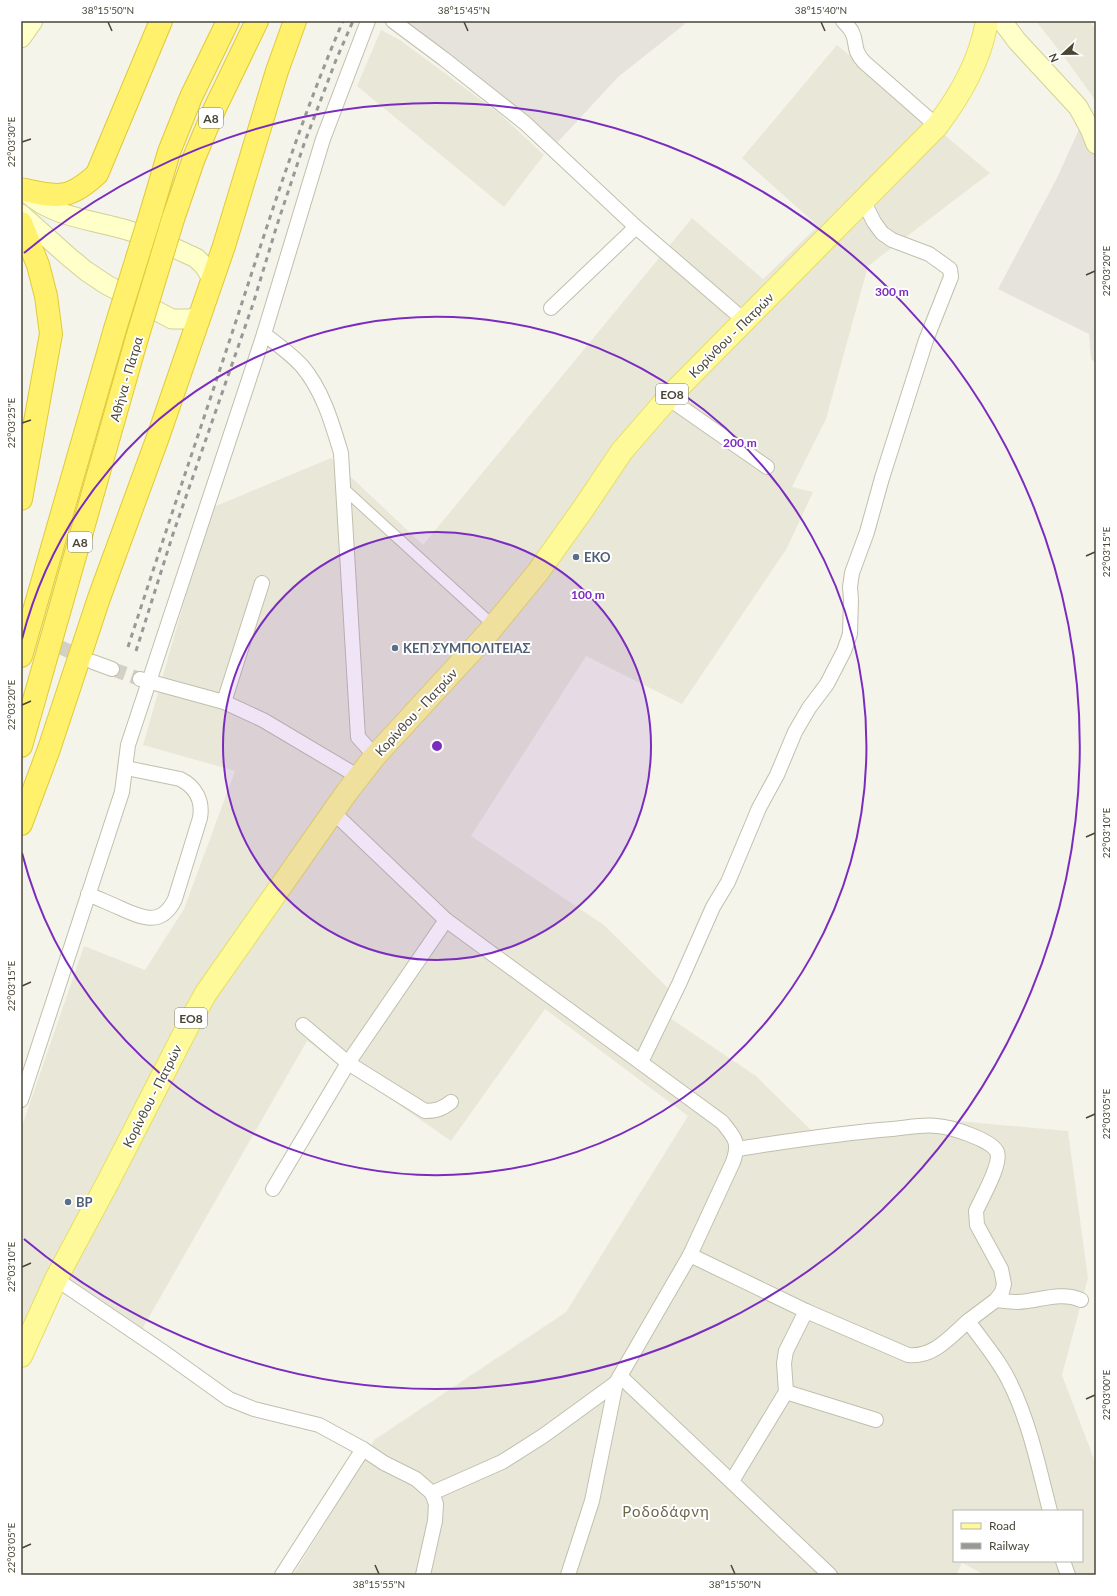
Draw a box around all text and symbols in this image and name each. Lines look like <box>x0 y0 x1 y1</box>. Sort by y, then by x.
text: 38°15'50"N <box>82 4 134 16</box>
text: 38°15'45"N <box>438 4 490 16</box>
text: 38°15'40"N <box>795 4 847 16</box>
north arrow <box>1043 34 1083 74</box>
text: N <box>1046 52 1061 64</box>
road number: Α8 <box>199 108 223 128</box>
text: 22°03'30"E <box>5 117 17 167</box>
text: 22°03'20"E <box>1100 246 1112 296</box>
text: 300 m <box>875 284 909 299</box>
street label: Κορίνθου - Πατρών <box>685 289 777 381</box>
street label: Αθήνα - Πάτρα <box>106 334 146 423</box>
road number: ΕΟ8 <box>656 384 688 404</box>
text: 22°03'25"E <box>5 398 17 448</box>
text: 200 m <box>723 435 757 450</box>
text: 22°03'15"E <box>1100 527 1112 577</box>
road number: Α8 <box>68 532 92 552</box>
place label: EKO <box>584 549 611 565</box>
marker: EKO <box>571 552 581 562</box>
text: 100 m <box>571 587 605 602</box>
place label: ΚΕΠ ΣΥΜΠΟΛΙΤΕΙΑΣ <box>403 640 530 656</box>
marker: ΚΕΠ ΣΥΜΠΟΛΙΤΕΙΑΣ <box>390 643 400 653</box>
street label: Κορίνθου - Πατρών <box>371 665 461 759</box>
text: 22°03'20"E <box>5 680 17 730</box>
centre of rings <box>430 739 444 753</box>
text: 22°03'10"E <box>1100 808 1112 858</box>
text: 22°03'15"E <box>5 961 17 1011</box>
road number: ΕΟ8 <box>175 1008 207 1028</box>
street label: Κορίνθου - Πατρών <box>119 1042 185 1150</box>
text: 22°03'05"E <box>1100 1089 1112 1139</box>
place label: BP <box>76 1194 93 1210</box>
marker: BP <box>63 1197 73 1207</box>
text: 22°03'10"E <box>5 1242 17 1292</box>
text: 22°03'00"E <box>1100 1370 1112 1420</box>
district label: Ροδοδάφνη <box>622 1502 710 1520</box>
legend <box>953 1510 1083 1562</box>
text: Road <box>989 1518 1016 1533</box>
text: 22°03'05"E <box>5 1523 17 1573</box>
text: Railway <box>989 1538 1030 1553</box>
text: 38°15'55"N <box>353 1578 405 1590</box>
text: 38°15'50"N <box>709 1578 761 1590</box>

